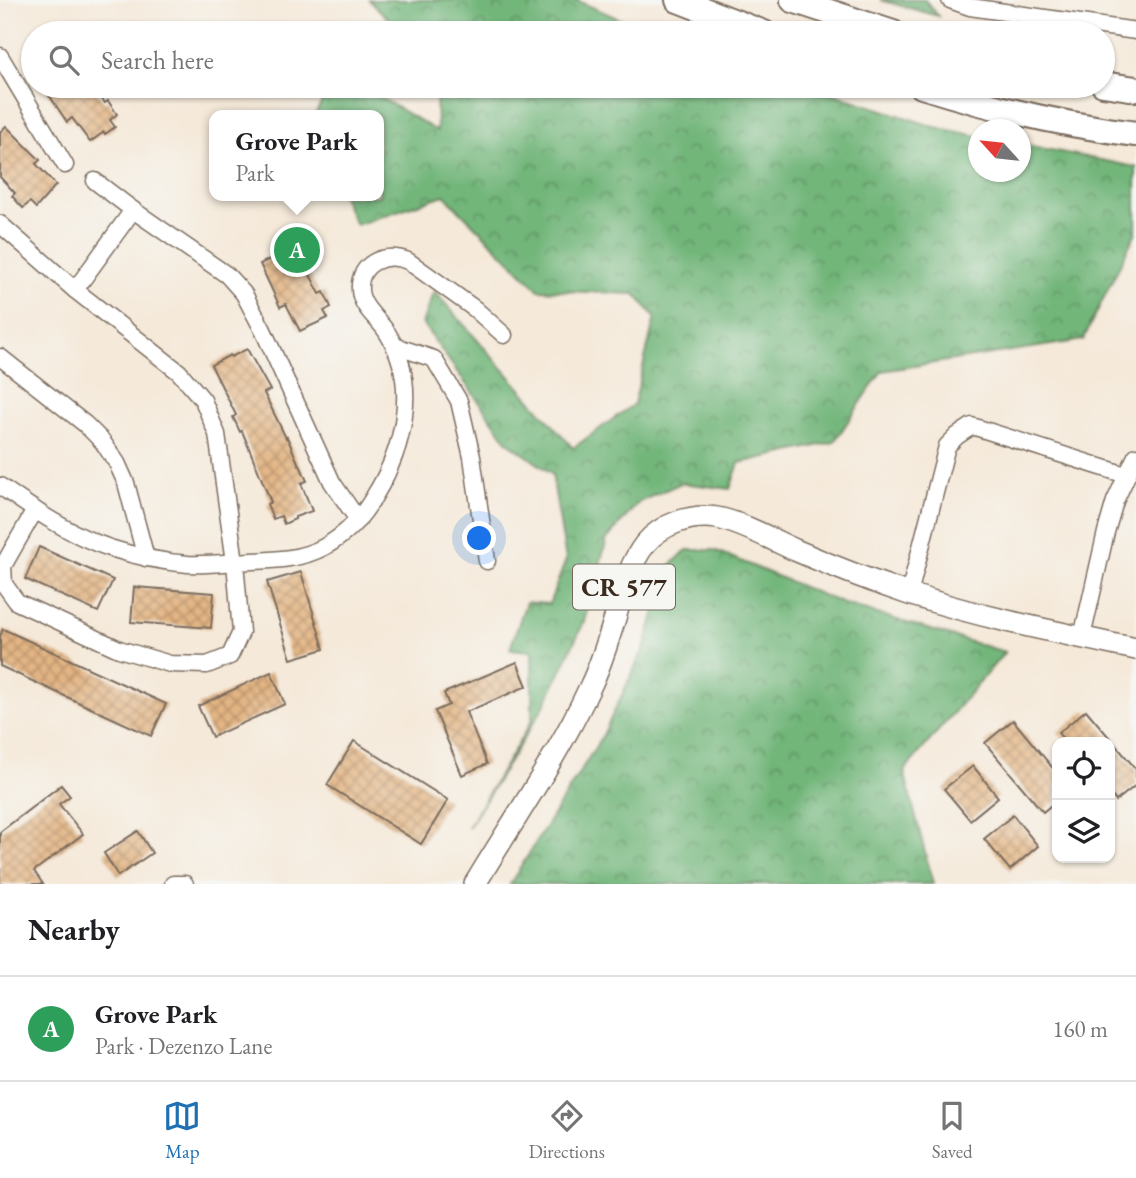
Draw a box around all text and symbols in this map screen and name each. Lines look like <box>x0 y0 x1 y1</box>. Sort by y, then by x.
search box <box>21 21 1115 98</box>
icon: search <box>45 41 83 79</box>
text: Search here <box>101 43 214 77</box>
popup <box>209 110 384 201</box>
north arrow <box>968 119 1031 182</box>
text: Grove Park <box>235 124 358 158</box>
text: Park <box>235 158 275 188</box>
pin: A <box>274 224 320 276</box>
your location <box>462 521 496 555</box>
road number: CR 577 <box>573 565 675 610</box>
map controls <box>1052 737 1115 863</box>
button: locate <box>1052 737 1115 800</box>
button: layers <box>1052 800 1115 863</box>
text: Nearby <box>28 910 120 949</box>
text: Grove Park <box>95 997 217 1031</box>
text: A <box>43 1014 59 1044</box>
text: 160 m <box>1052 1014 1108 1044</box>
text: Park · Dezenzo Lane <box>95 1031 272 1061</box>
tab: Map <box>163 1097 201 1164</box>
tab: Directions <box>528 1097 605 1164</box>
tab: Saved <box>932 1097 973 1164</box>

